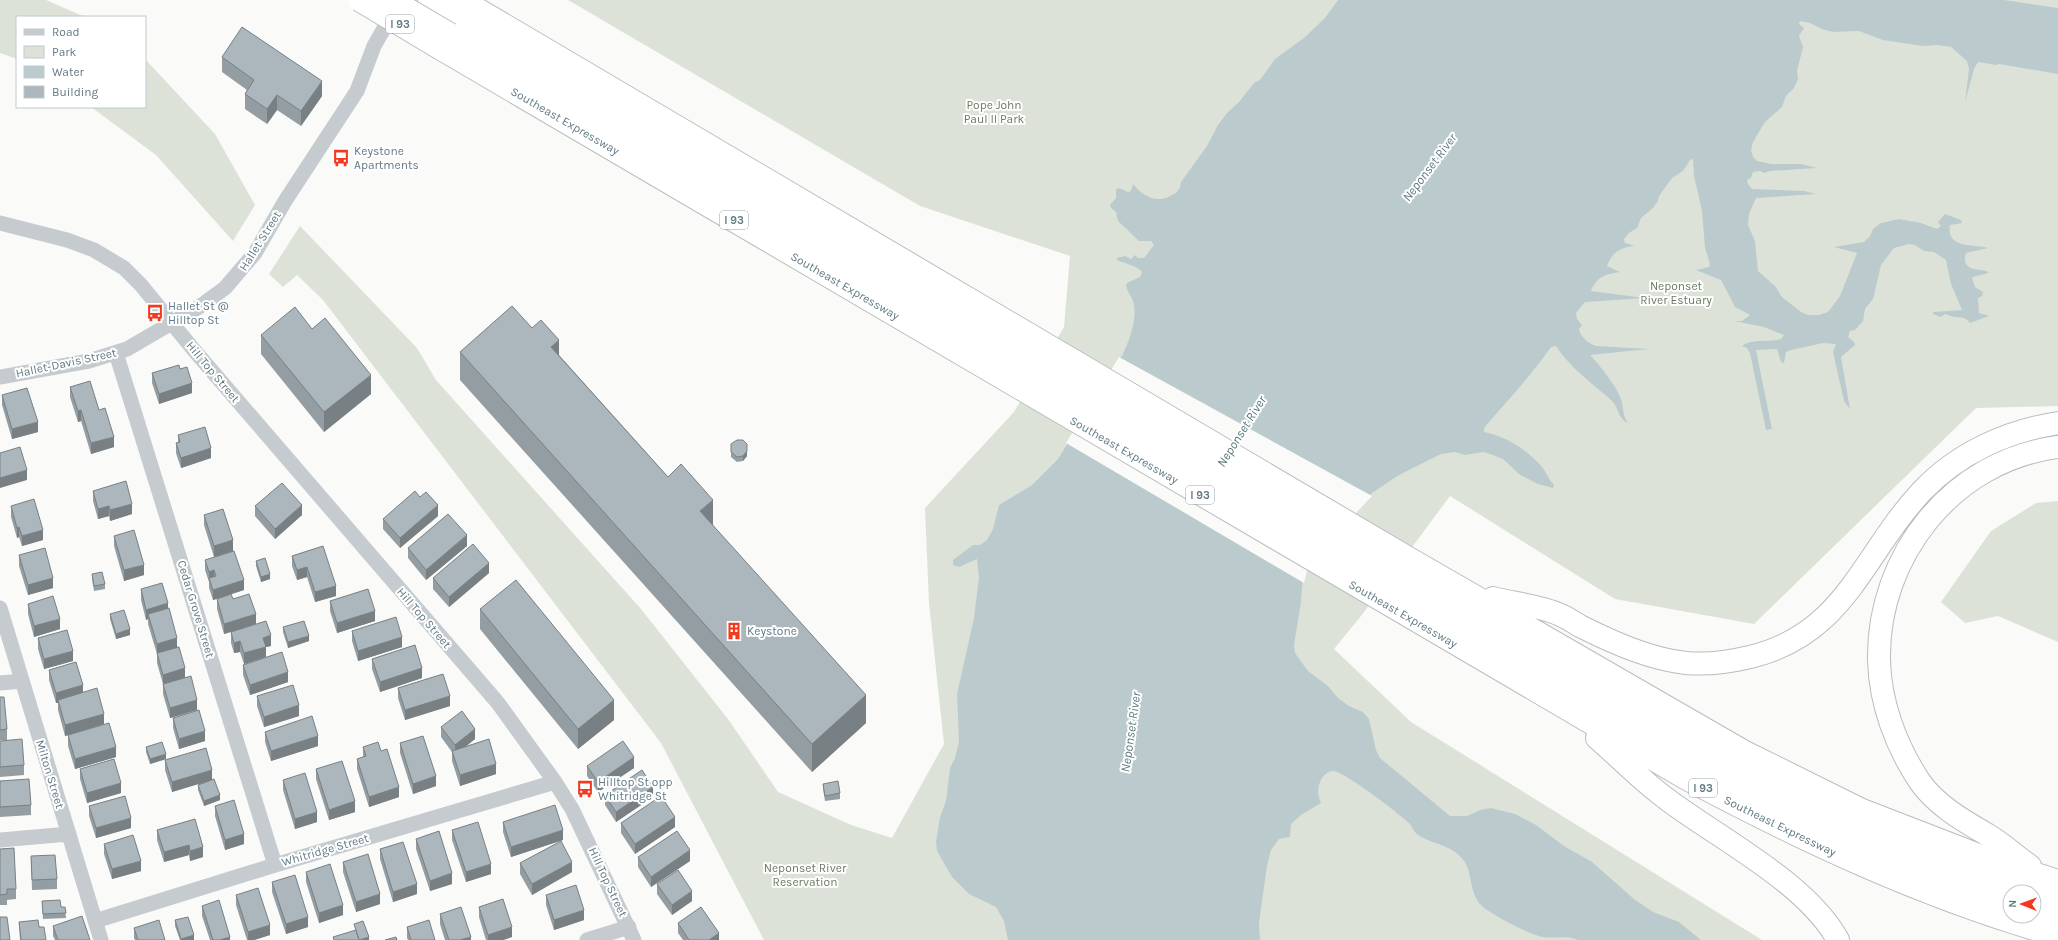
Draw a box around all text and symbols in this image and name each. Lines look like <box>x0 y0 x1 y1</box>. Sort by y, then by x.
road number: I 93 <box>386 15 414 33</box>
legend <box>16 16 146 108</box>
text: Road <box>52 25 80 39</box>
text: Park <box>52 45 77 59</box>
text: Water <box>52 65 85 79</box>
street label: Southeast Expressway <box>508 84 622 158</box>
text: Building <box>52 85 99 99</box>
park label: Pope John Paul II Park <box>964 98 1025 126</box>
water label: Neponset River <box>1399 130 1460 204</box>
place label: Keystone Apartments <box>354 144 419 172</box>
bus stop icon: Keystone Apartments <box>331 148 351 168</box>
street label: Hallet Street <box>236 208 284 273</box>
road number: I 93 <box>720 211 748 229</box>
street label: Southeast Expressway <box>788 249 902 323</box>
park label: Neponset River Estuary <box>1640 279 1712 307</box>
place label: Hallet St @ Hilltop St <box>168 299 229 327</box>
bus stop icon: Hallet St @ Hilltop St <box>145 303 165 323</box>
street label: Hill Top Street <box>183 339 243 406</box>
street label: Hallet-Davis Street <box>14 345 118 380</box>
water label: Neponset River <box>1214 393 1269 470</box>
street label: Southeast Expressway <box>1067 413 1181 487</box>
road number: I 93 <box>1186 486 1214 504</box>
street label: Cedar Grove Street <box>175 559 218 660</box>
street label: Southeast Expressway <box>1346 577 1460 651</box>
street label: Hill Top Street <box>394 585 454 651</box>
building icon: Keystone <box>724 621 744 641</box>
place label: Keystone <box>747 624 797 638</box>
water label: Neponset River <box>1117 690 1144 773</box>
street label: Milton Street <box>33 738 67 811</box>
place label: Hilltop St opp Whitridge St <box>598 775 672 803</box>
bus stop icon: Hilltop St opp Whitridge St <box>575 779 595 799</box>
road number: I 93 <box>1689 779 1717 797</box>
street label: Southeast Expressway <box>1722 793 1839 859</box>
street label: Whitridge Street <box>280 831 371 869</box>
street label: Hill Top Street <box>586 845 631 920</box>
park label: Neponset River Reservation <box>764 861 847 889</box>
north arrow <box>2002 884 2042 924</box>
text: N <box>2006 900 2019 908</box>

